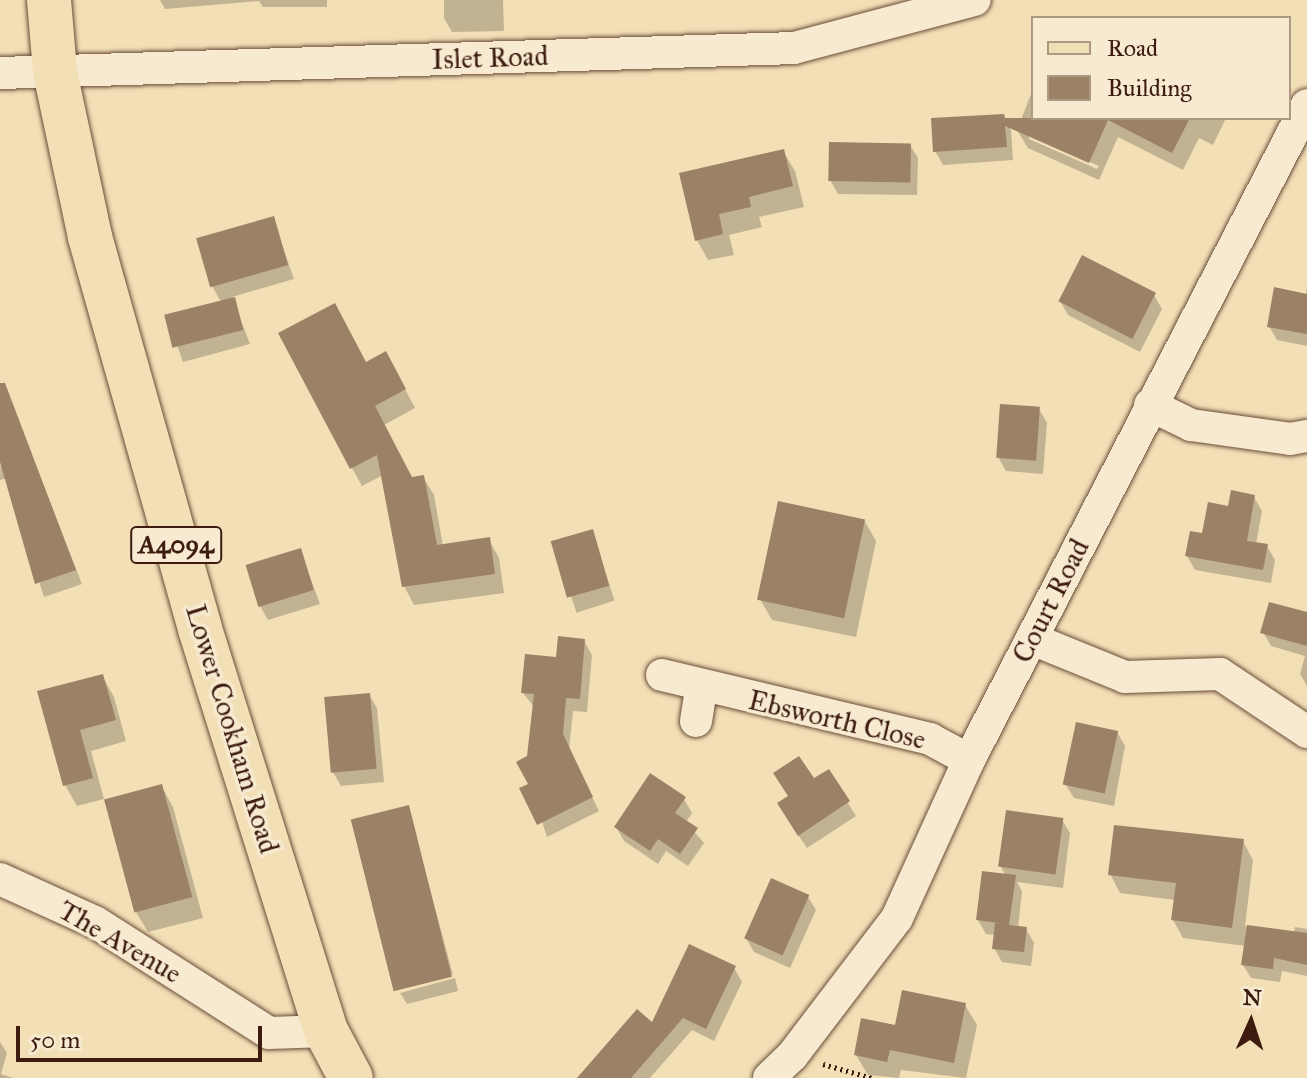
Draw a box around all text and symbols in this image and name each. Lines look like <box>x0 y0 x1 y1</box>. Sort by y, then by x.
legend <box>1031 16 1291 120</box>
text: Road <box>1107 33 1158 63</box>
street label: Islet Road <box>431 39 549 77</box>
text: Building <box>1107 73 1192 103</box>
road number: A4094 <box>130 523 222 567</box>
street label: Court Road <box>1006 533 1096 669</box>
street label: Lower Cookham Road <box>178 601 286 857</box>
street label: Ebsworth Close <box>745 683 929 757</box>
street label: The Avenue <box>53 893 187 991</box>
north arrow <box>1211 982 1291 1062</box>
text: N <box>1242 984 1262 1012</box>
scale bar <box>20 1010 266 1060</box>
text: 50 m <box>30 1025 80 1055</box>

